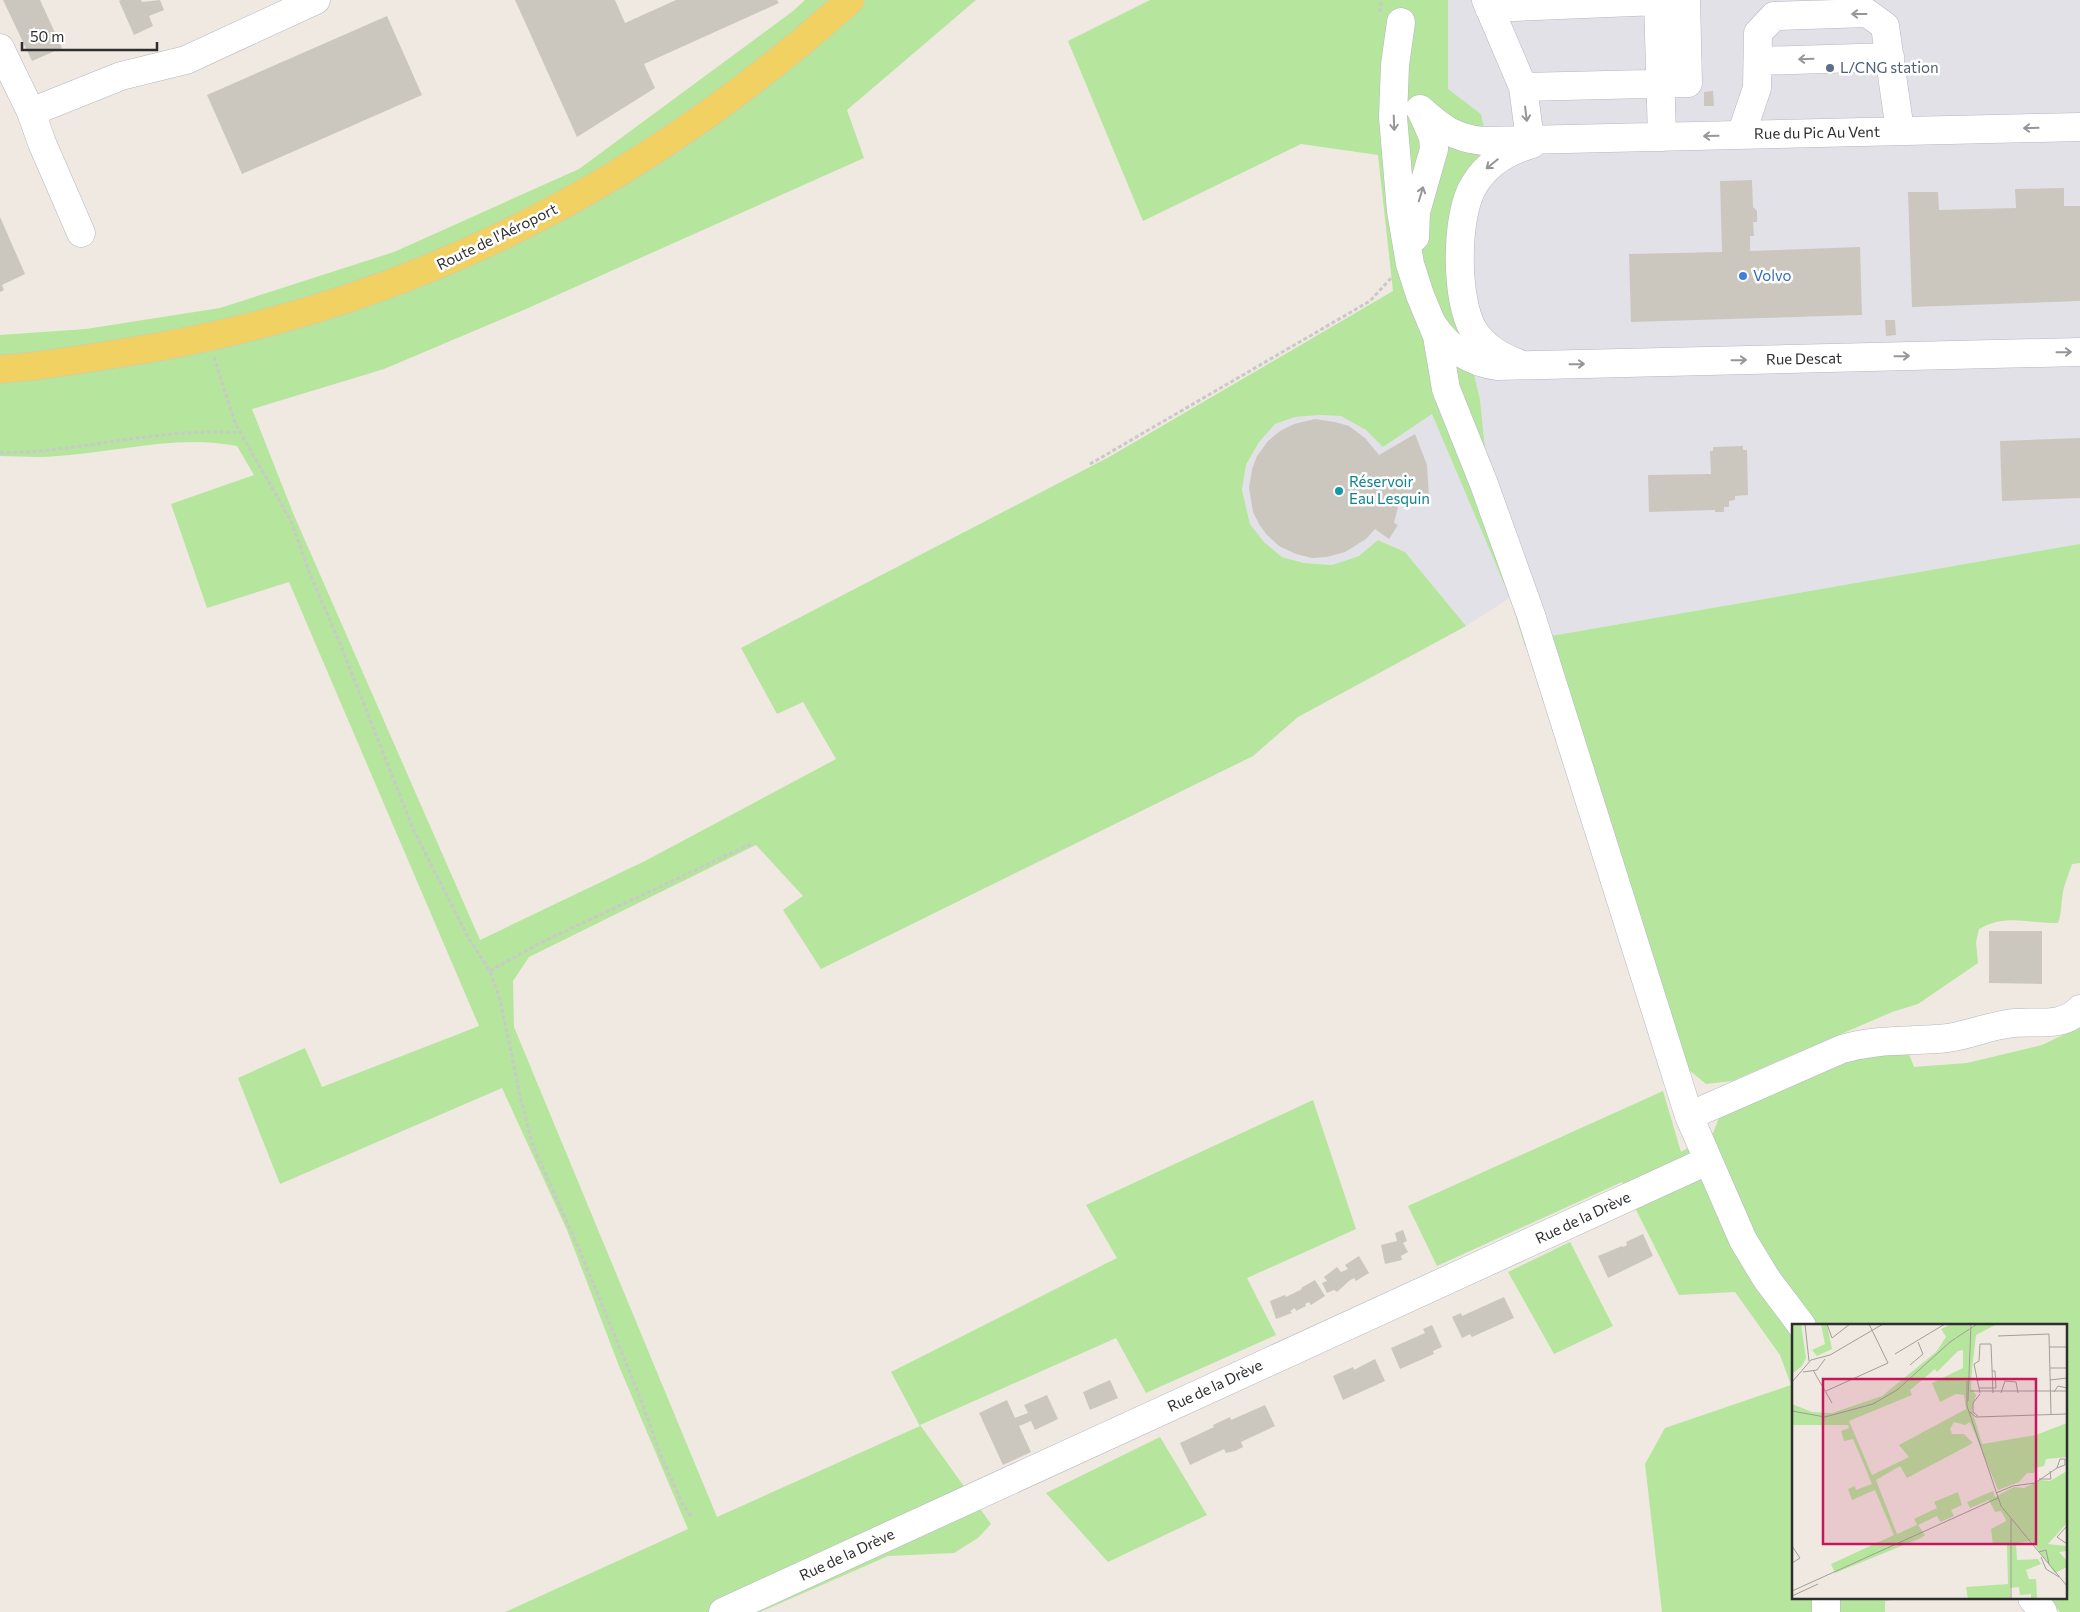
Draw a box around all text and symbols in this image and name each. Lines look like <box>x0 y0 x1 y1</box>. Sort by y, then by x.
one-way arrow <box>1852 9 1868 19</box>
scale bar <box>22 20 158 52</box>
text: 50 m <box>30 27 64 45</box>
one-way arrow <box>1798 54 1814 64</box>
place label: L/CNG station <box>1840 58 1939 76</box>
marker: L/CNG station <box>1824 62 1836 74</box>
one-way arrow <box>1521 105 1531 121</box>
one-way arrow <box>1389 115 1398 131</box>
street label: Rue du Pic Au Vent <box>1754 122 1880 142</box>
one-way arrow <box>2024 123 2040 133</box>
one-way arrow <box>1704 131 1720 141</box>
one-way arrow <box>1486 158 1499 169</box>
one-way arrow <box>1417 186 1427 202</box>
street label: Route de l'Aéroport <box>433 199 560 273</box>
place label: Volvo <box>1753 266 1791 284</box>
marker: Volvo <box>1737 270 1749 282</box>
one-way arrow <box>2056 347 2072 357</box>
street label: Rue Descat <box>1766 348 1842 368</box>
one-way arrow <box>1894 352 1910 361</box>
one-way arrow <box>1731 355 1747 365</box>
one-way arrow <box>1569 360 1585 369</box>
place label: Réservoir Eau Lesquin <box>1349 472 1430 507</box>
marker: Réservoir Eau Lesquin <box>1333 485 1345 497</box>
street label: Rue de la Drève <box>1532 1187 1633 1247</box>
inset map <box>1792 1324 2068 1600</box>
street label: Rue de la Drève <box>1164 1355 1265 1415</box>
street label: Rue de la Drève <box>796 1524 897 1584</box>

